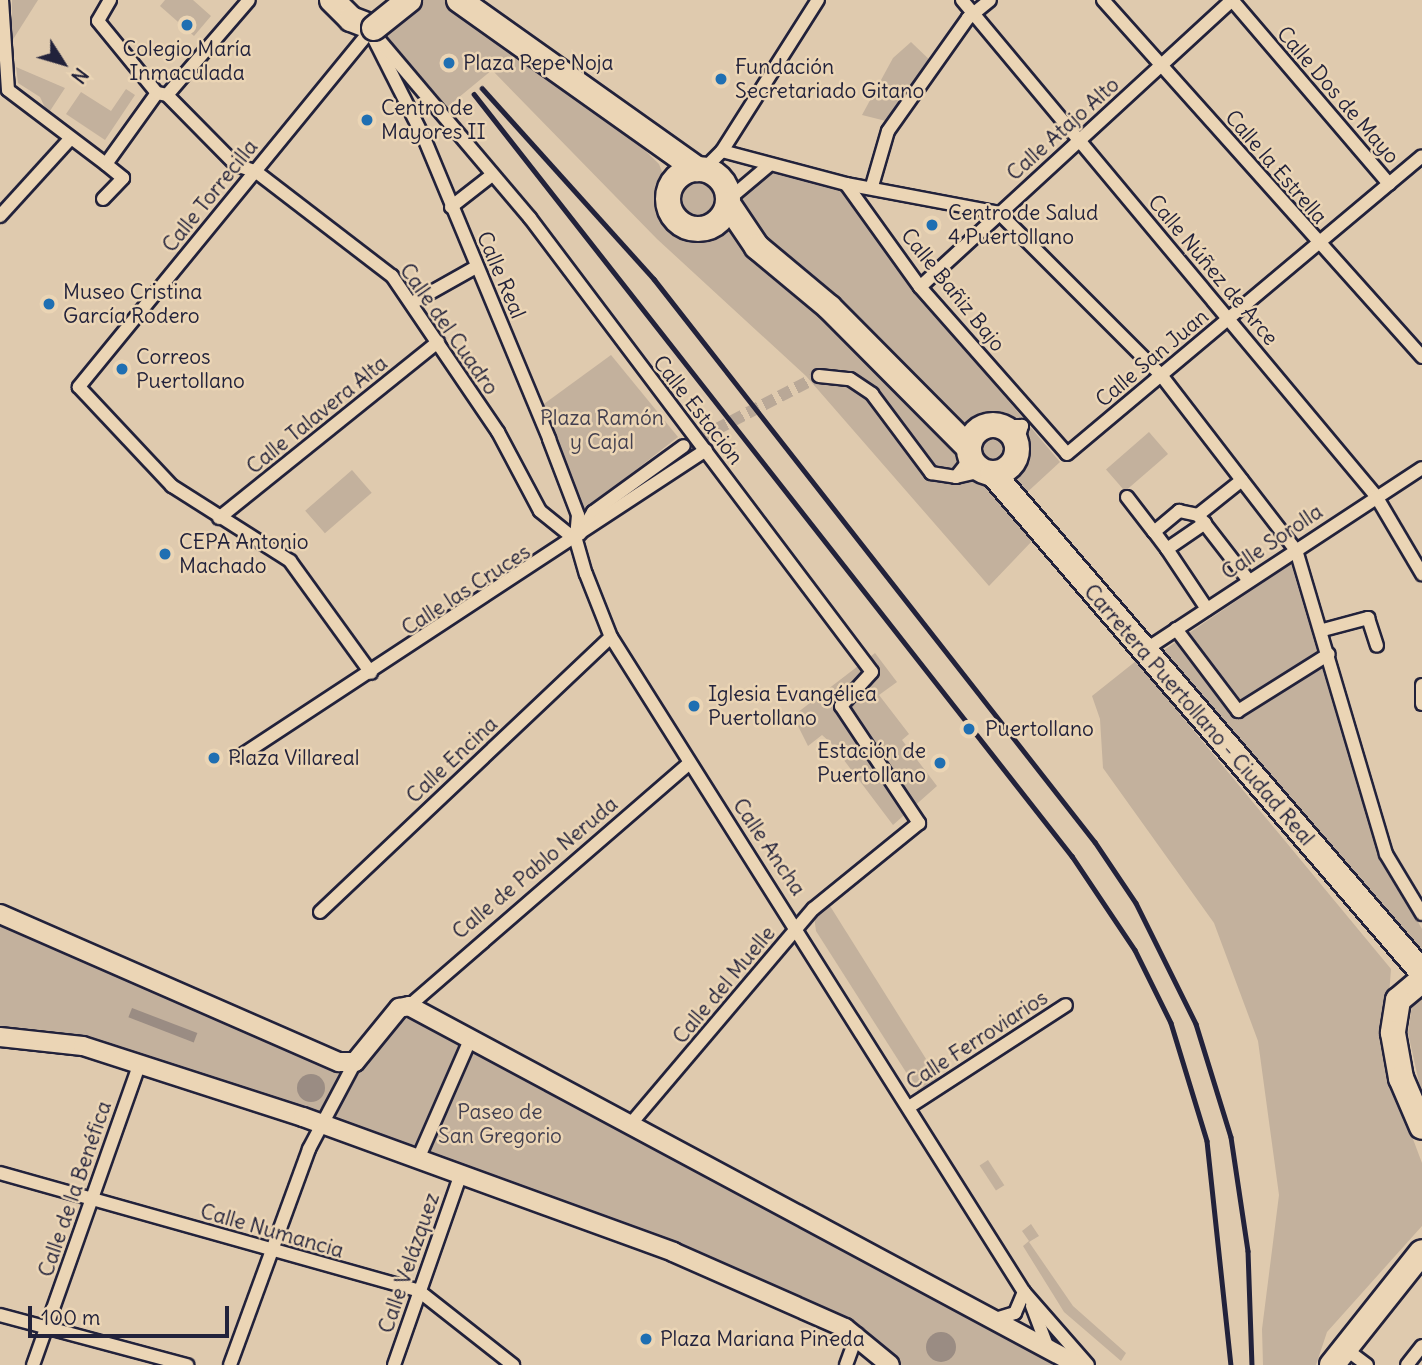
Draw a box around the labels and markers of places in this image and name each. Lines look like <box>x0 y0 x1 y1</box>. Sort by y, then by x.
marker: Colegio María Inmaculada <box>179 17 195 33</box>
place label: Colegio María Inmaculada <box>123 36 251 86</box>
place label: Plaza Pepe Noja <box>463 50 613 76</box>
place label: Fundación Secretariado Gitano <box>735 54 924 104</box>
marker: Plaza Pepe Noja <box>441 55 457 71</box>
marker: Fundación Secretariado Gitano <box>713 71 729 87</box>
place label: Centro de Mayores II <box>381 95 486 145</box>
marker: Centro de Mayores II <box>359 112 375 128</box>
place label: Centro de Salud 4 Puertollano <box>948 200 1098 250</box>
marker: Centro de Salud 4 Puertollano <box>922 215 942 235</box>
place label: Museo Cristina García Rodero <box>63 279 202 329</box>
marker: Museo Cristina García Rodero <box>41 296 57 312</box>
place label: Correos Puertollano <box>136 344 245 394</box>
marker: Correos Puertollano <box>114 361 130 377</box>
place label: CEPA Antonio Machado <box>179 529 308 579</box>
marker: CEPA Antonio Machado <box>157 546 173 562</box>
place label: Iglesia Evangélica Puertollano <box>708 681 877 731</box>
marker: Iglesia Evangélica Puertollano <box>686 698 702 714</box>
place label: Puertollano <box>985 716 1094 742</box>
marker: Puertollano <box>959 719 979 739</box>
place label: Estación de Puertollano <box>817 738 926 788</box>
place label: Plaza Villareal <box>228 745 359 771</box>
marker: Plaza Villareal <box>206 750 222 766</box>
marker: Estación de Puertollano <box>932 755 948 771</box>
place label: Plaza Mariana Pineda <box>660 1326 865 1352</box>
marker: Plaza Mariana Pineda <box>638 1331 654 1347</box>

